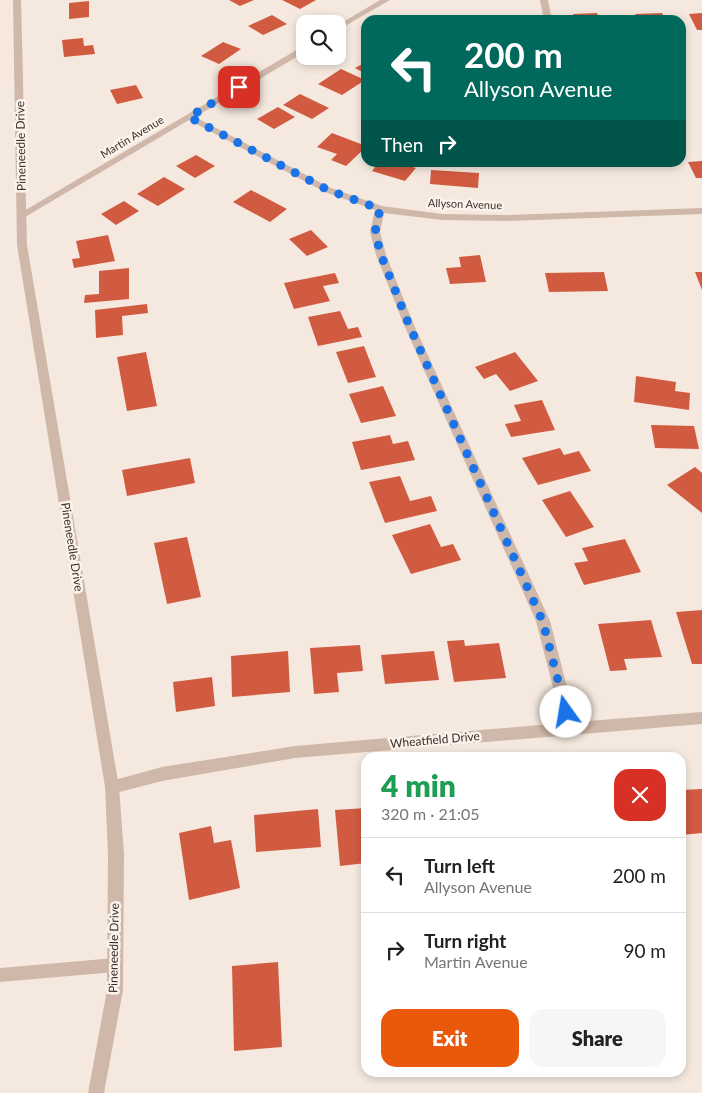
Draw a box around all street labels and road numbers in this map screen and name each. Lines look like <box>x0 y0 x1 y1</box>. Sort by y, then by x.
street label: Pineneedle Drive <box>12 101 29 191</box>
street label: Martin Avenue <box>98 113 166 161</box>
street label: Allyson Avenue <box>428 196 503 211</box>
street label: Pineneedle Drive <box>58 501 87 593</box>
street label: Wheatfield Drive <box>389 728 480 751</box>
street label: Pineneedle Drive <box>105 903 122 993</box>

